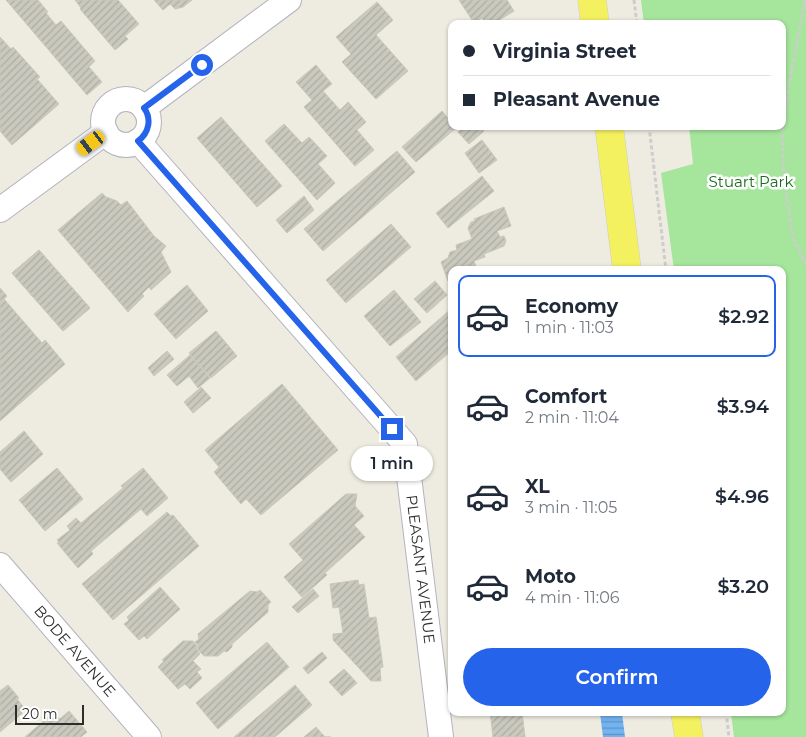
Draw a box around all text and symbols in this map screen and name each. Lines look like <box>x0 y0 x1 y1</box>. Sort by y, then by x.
text: Virginia Street <box>493 40 636 63</box>
route start <box>191 54 213 76</box>
text: Pleasant Avenue <box>493 88 660 111</box>
car <box>74 128 107 158</box>
park label: Stuart Park <box>709 172 793 191</box>
icon: car <box>465 294 510 339</box>
text: Economy <box>525 295 618 318</box>
text: $2.92 <box>718 305 769 328</box>
text: 1 min · 11:03 <box>525 318 614 337</box>
icon: car <box>465 384 510 429</box>
text: Comfort <box>525 385 607 408</box>
text: $3.94 <box>717 395 769 418</box>
text: 2 min · 11:04 <box>525 408 619 427</box>
route end <box>381 418 403 440</box>
callout: 1 min <box>351 446 433 482</box>
text: 1 min <box>371 454 413 473</box>
icon: car <box>465 474 510 519</box>
text: XL <box>525 475 550 498</box>
text: $4.96 <box>715 485 769 508</box>
street label: PLEASANT AVENUE <box>402 494 439 645</box>
text: 3 min · 11:05 <box>525 498 617 517</box>
icon: car <box>465 564 510 609</box>
text: Moto <box>525 565 576 588</box>
text: $3.20 <box>717 575 769 598</box>
text: 4 min · 11:06 <box>525 588 620 607</box>
street label: BODE AVENUE <box>30 601 120 700</box>
button: Confirm <box>463 648 771 706</box>
scale bar <box>15 702 84 725</box>
text: 20 m <box>22 705 58 723</box>

